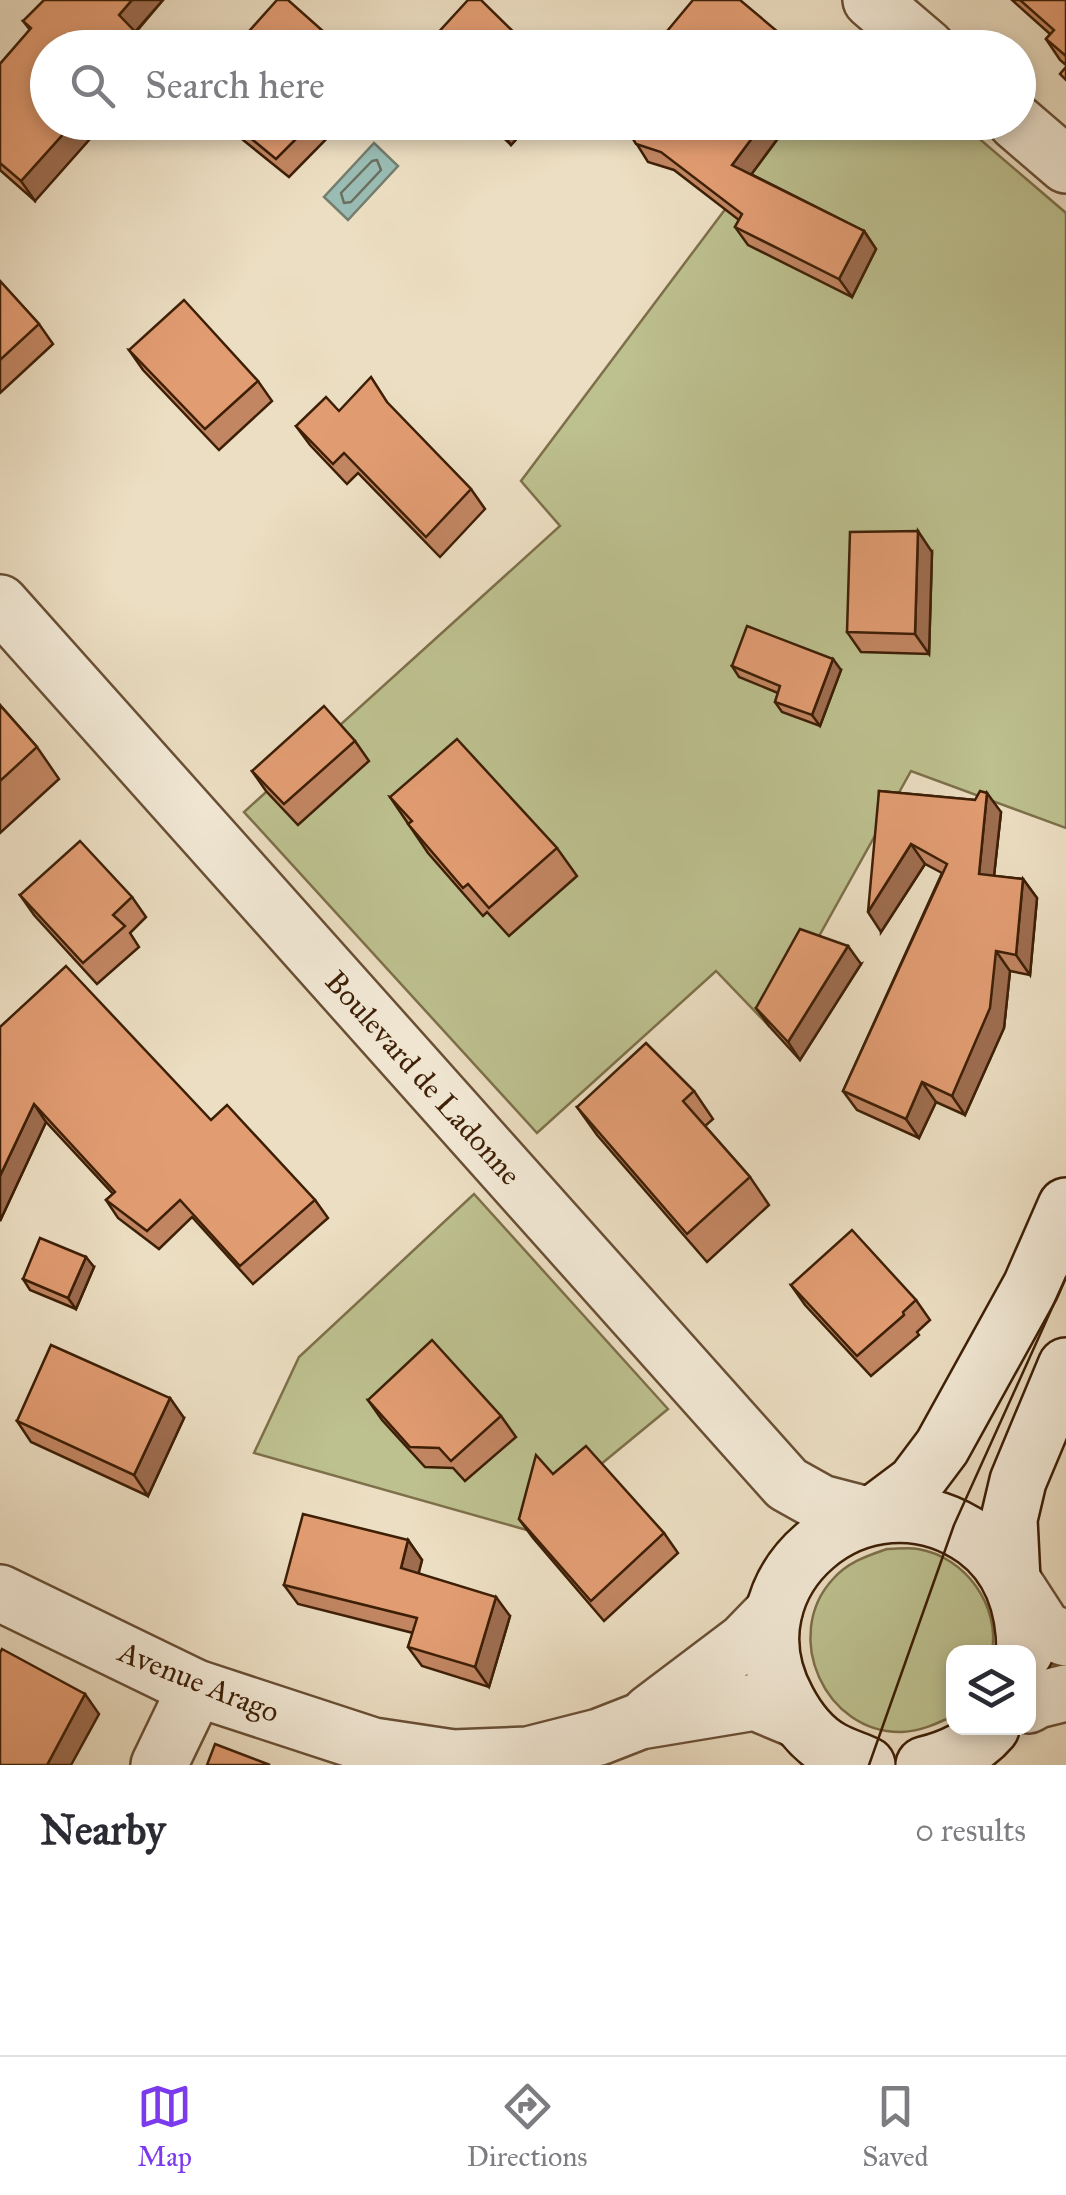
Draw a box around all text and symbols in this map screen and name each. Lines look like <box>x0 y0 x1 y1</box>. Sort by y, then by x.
search box <box>30 30 1036 140</box>
icon: search <box>65 58 120 113</box>
text: Search here <box>145 62 325 108</box>
street label: Boulevard de Ladonne <box>317 964 529 1192</box>
street label: Avenue Arago <box>112 1633 285 1731</box>
map controls <box>946 1645 1036 1735</box>
button: layers <box>946 1645 1036 1735</box>
text: Nearby <box>40 1804 165 1856</box>
text: 0 results <box>915 1811 1026 1850</box>
tab: Map <box>137 2079 192 2174</box>
tab: Directions <box>467 2079 588 2174</box>
tab: Saved <box>862 2079 929 2174</box>

